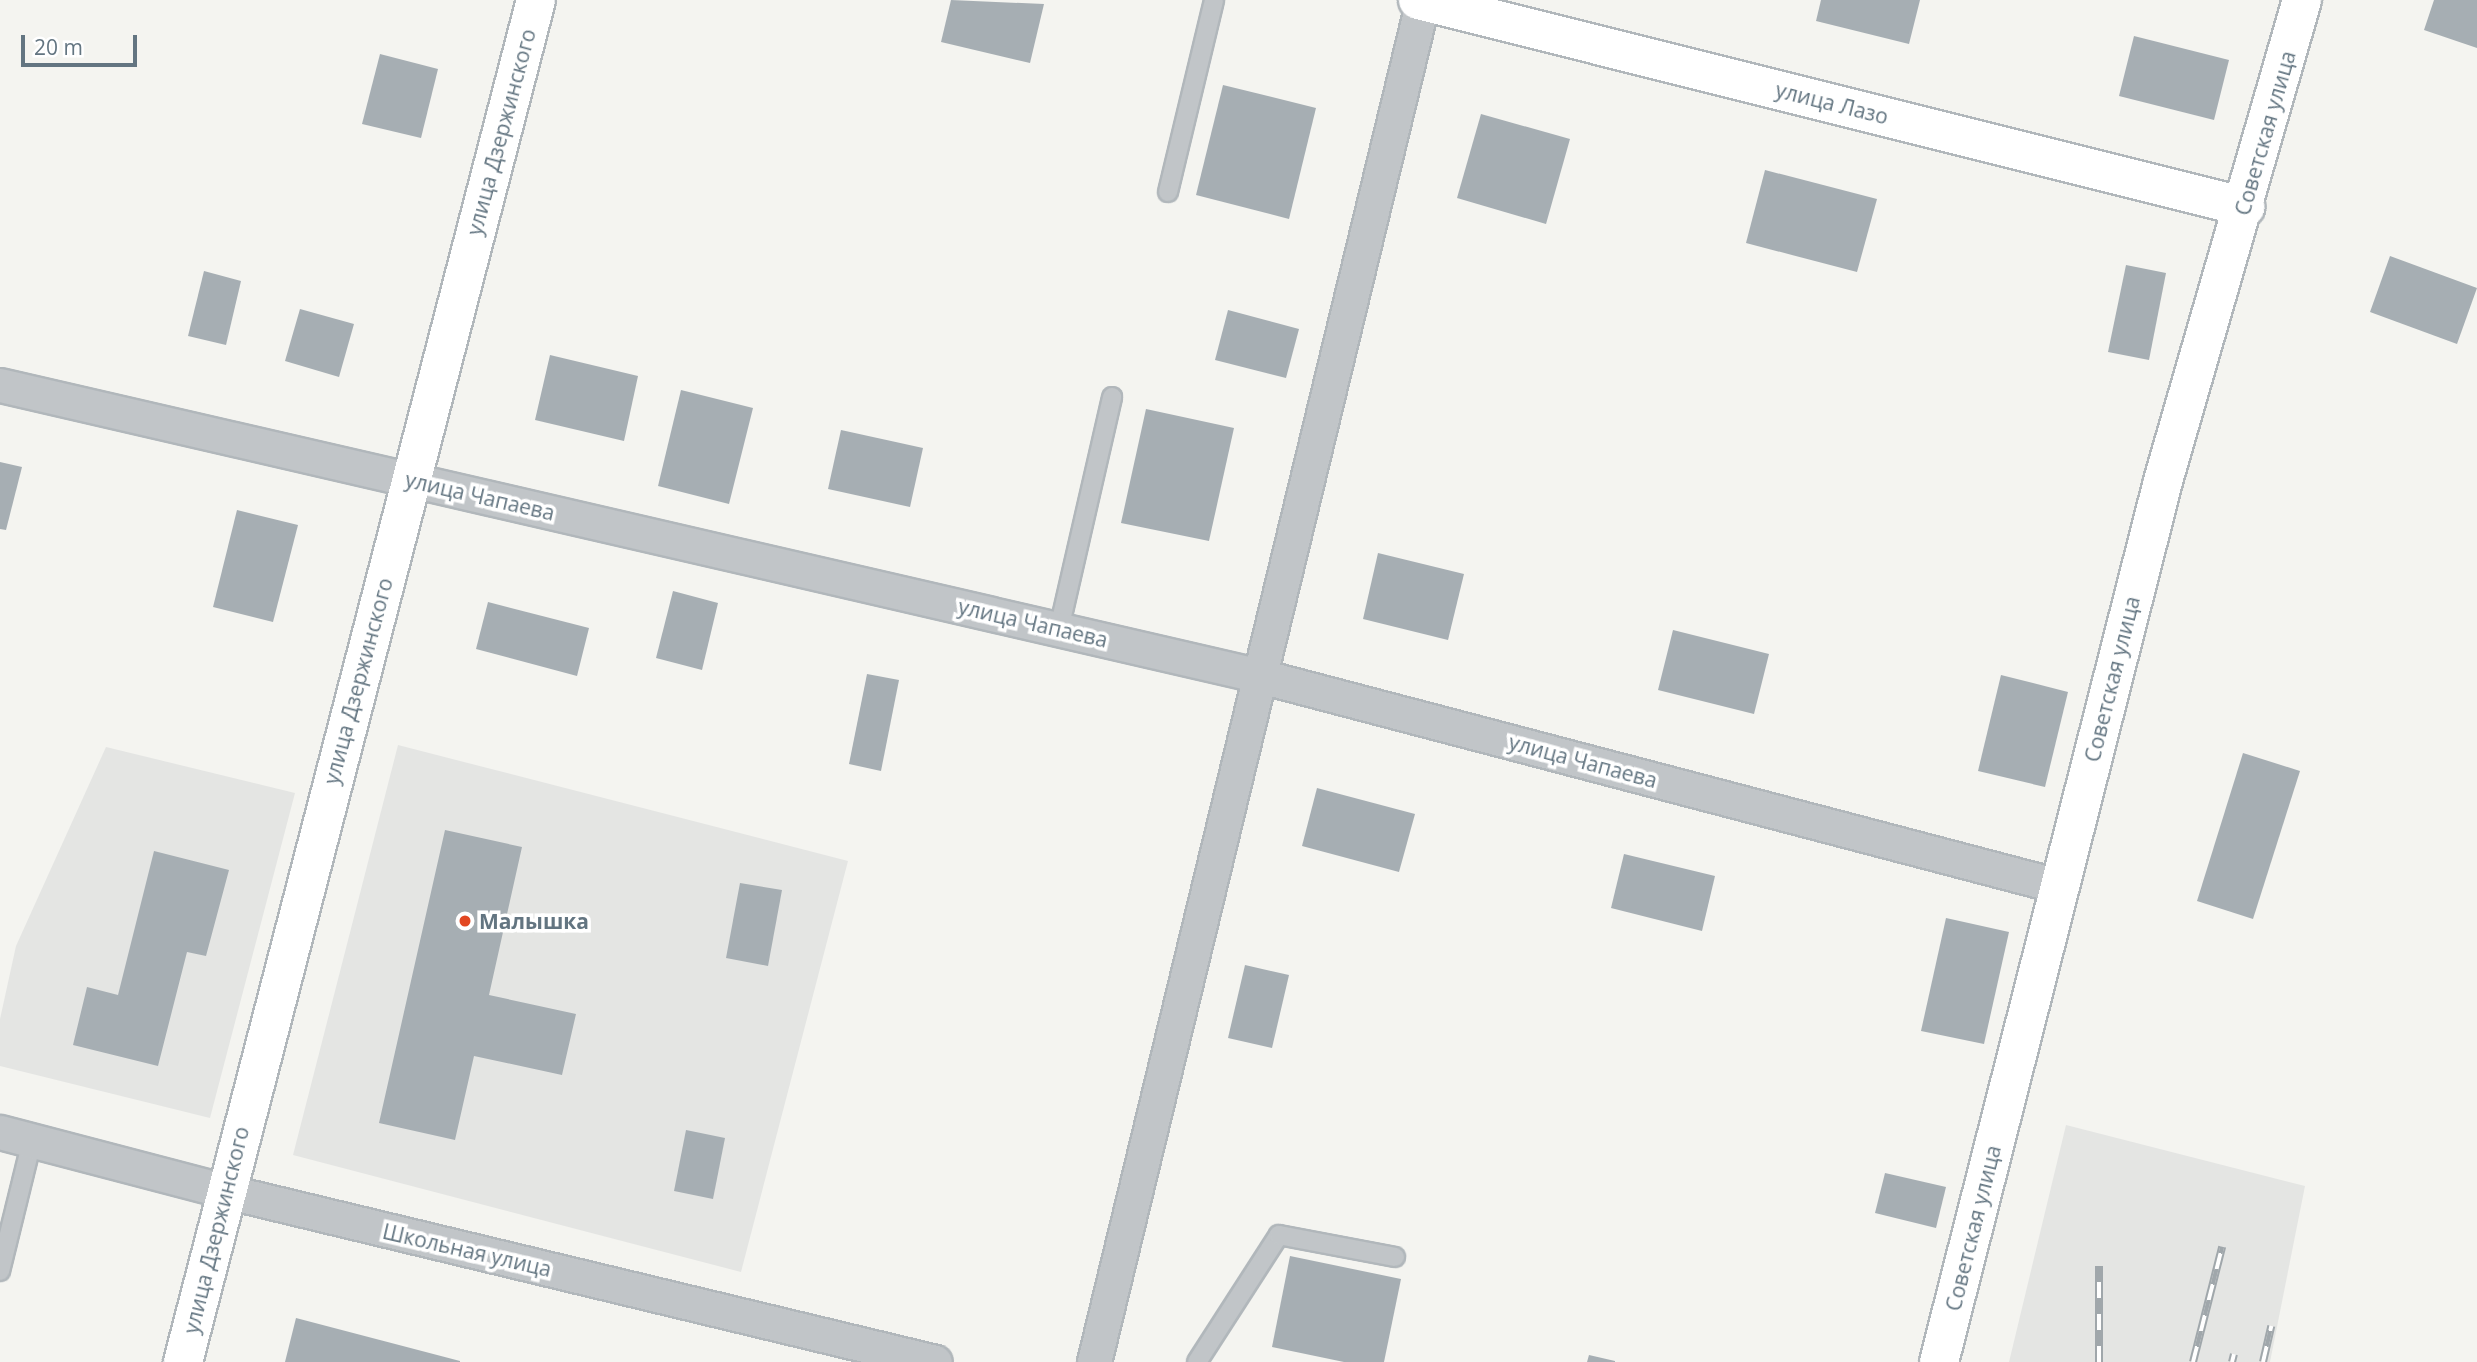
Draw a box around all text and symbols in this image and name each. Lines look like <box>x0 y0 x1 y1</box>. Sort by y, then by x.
scale bar <box>24 21 140 65</box>
street label: улица Дзержинского <box>461 26 541 238</box>
text: 20 m <box>34 33 83 61</box>
street label: Советская улица <box>2229 48 2301 218</box>
street label: улица Лазо <box>1773 77 1891 129</box>
street label: улица Чапаева <box>403 467 557 525</box>
street label: улица Дзержинского <box>318 575 398 787</box>
street label: Советская улица <box>2079 593 2145 765</box>
street label: улица Чапаева <box>956 594 1110 652</box>
street label: улица Чапаева <box>1506 729 1660 793</box>
place label: Малышка <box>479 908 589 934</box>
marker: Малышка <box>457 913 473 929</box>
street label: улица Дзержинского <box>178 1124 254 1336</box>
street label: Советская улица <box>1940 1142 2006 1314</box>
street label: Школьная улица <box>380 1218 554 1282</box>

